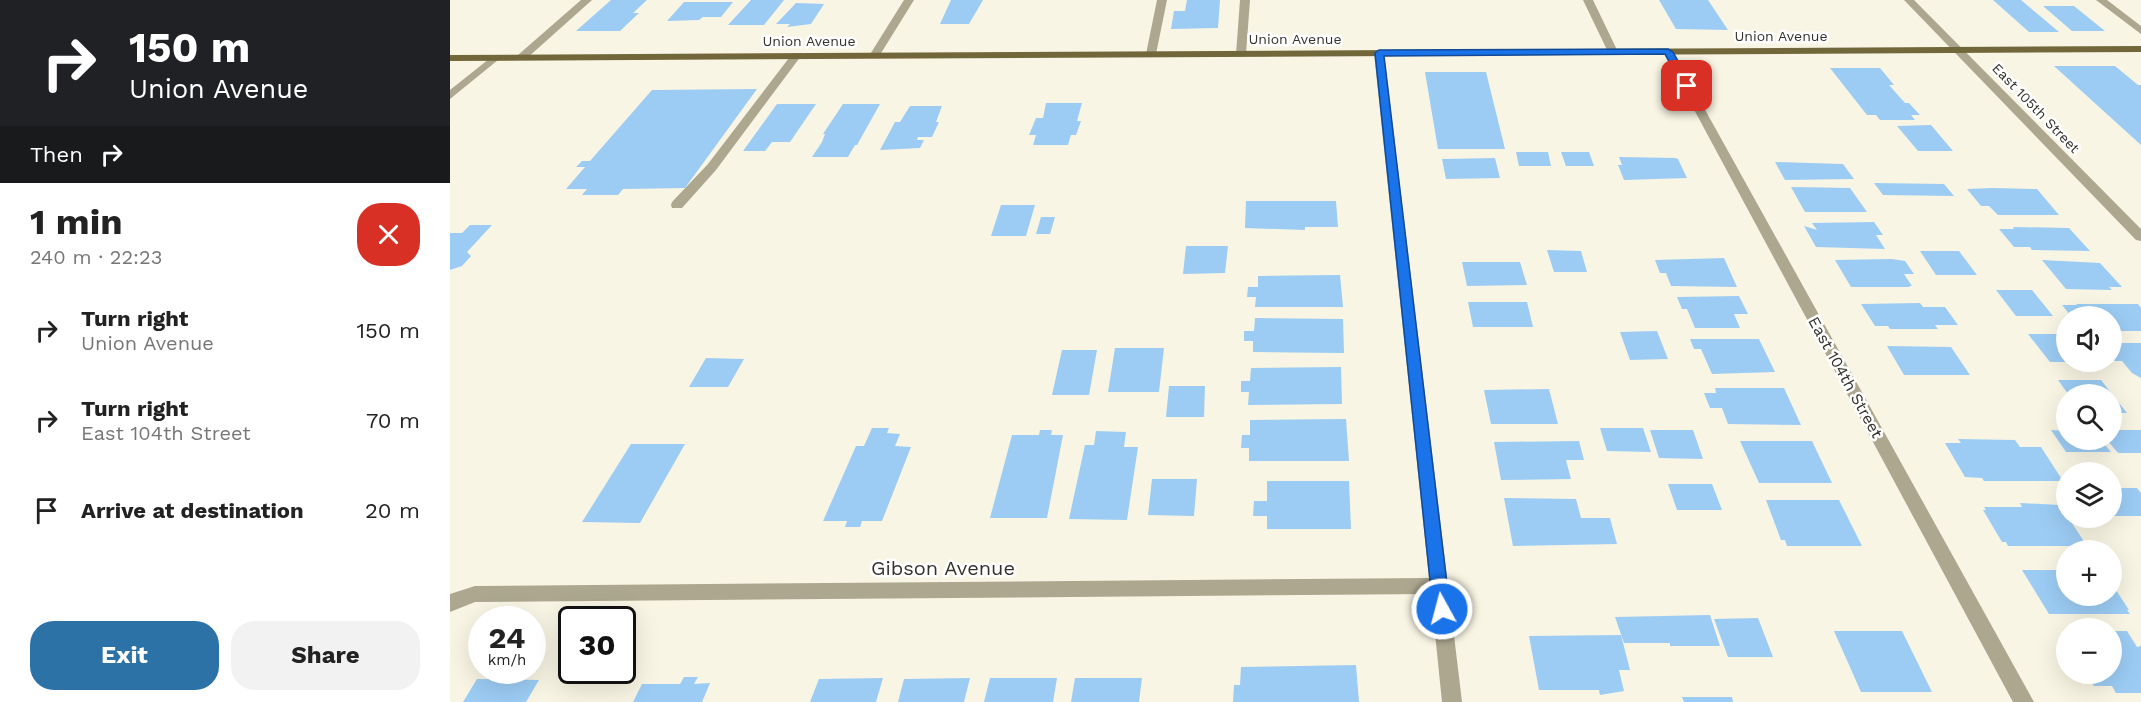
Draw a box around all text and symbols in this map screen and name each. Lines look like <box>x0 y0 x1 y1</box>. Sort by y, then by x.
text: 150 m <box>129 23 250 72</box>
icon: right <box>30 24 108 102</box>
street label: Union Avenue <box>1734 28 1828 44</box>
street label: Union Avenue <box>1248 31 1342 47</box>
street label: Union Avenue <box>762 33 856 49</box>
pin <box>1661 60 1712 111</box>
street label: East 105th Street <box>1989 60 2083 156</box>
icon: arrive <box>1670 69 1703 102</box>
text: Union Avenue <box>129 73 308 105</box>
icon: right <box>95 138 128 171</box>
text: Then <box>30 142 83 167</box>
text: 1 min <box>30 201 122 243</box>
button: close <box>357 203 420 266</box>
text: 240 m · 22:23 <box>30 245 162 269</box>
text: Turn right <box>81 306 188 331</box>
map controls <box>2056 306 2122 684</box>
button: sound <box>2056 306 2122 372</box>
street label: East 104th Street <box>1804 313 1887 441</box>
icon: right <box>30 314 63 347</box>
text: 150 m <box>356 318 420 343</box>
text: Union Avenue <box>81 331 214 355</box>
button: search <box>2056 384 2122 450</box>
text: Turn right <box>81 396 188 421</box>
icon: right <box>30 404 63 437</box>
text: 70 m <box>366 408 420 433</box>
text: East 104th Street <box>81 421 251 445</box>
button: layers <box>2056 462 2122 528</box>
icon: arrive <box>30 494 63 527</box>
text: Arrive at destination <box>81 498 304 523</box>
text: 20 m <box>365 498 420 523</box>
button: + <box>2056 540 2122 606</box>
street label: Gibson Avenue <box>871 556 1015 580</box>
position arrow <box>1410 577 1474 641</box>
speed limit sign: 30 <box>558 606 636 684</box>
button: − <box>2056 618 2122 684</box>
text: 24 <box>489 620 525 655</box>
button: Exit <box>30 621 219 690</box>
button: Share <box>231 621 420 690</box>
text: km/h <box>488 651 526 669</box>

